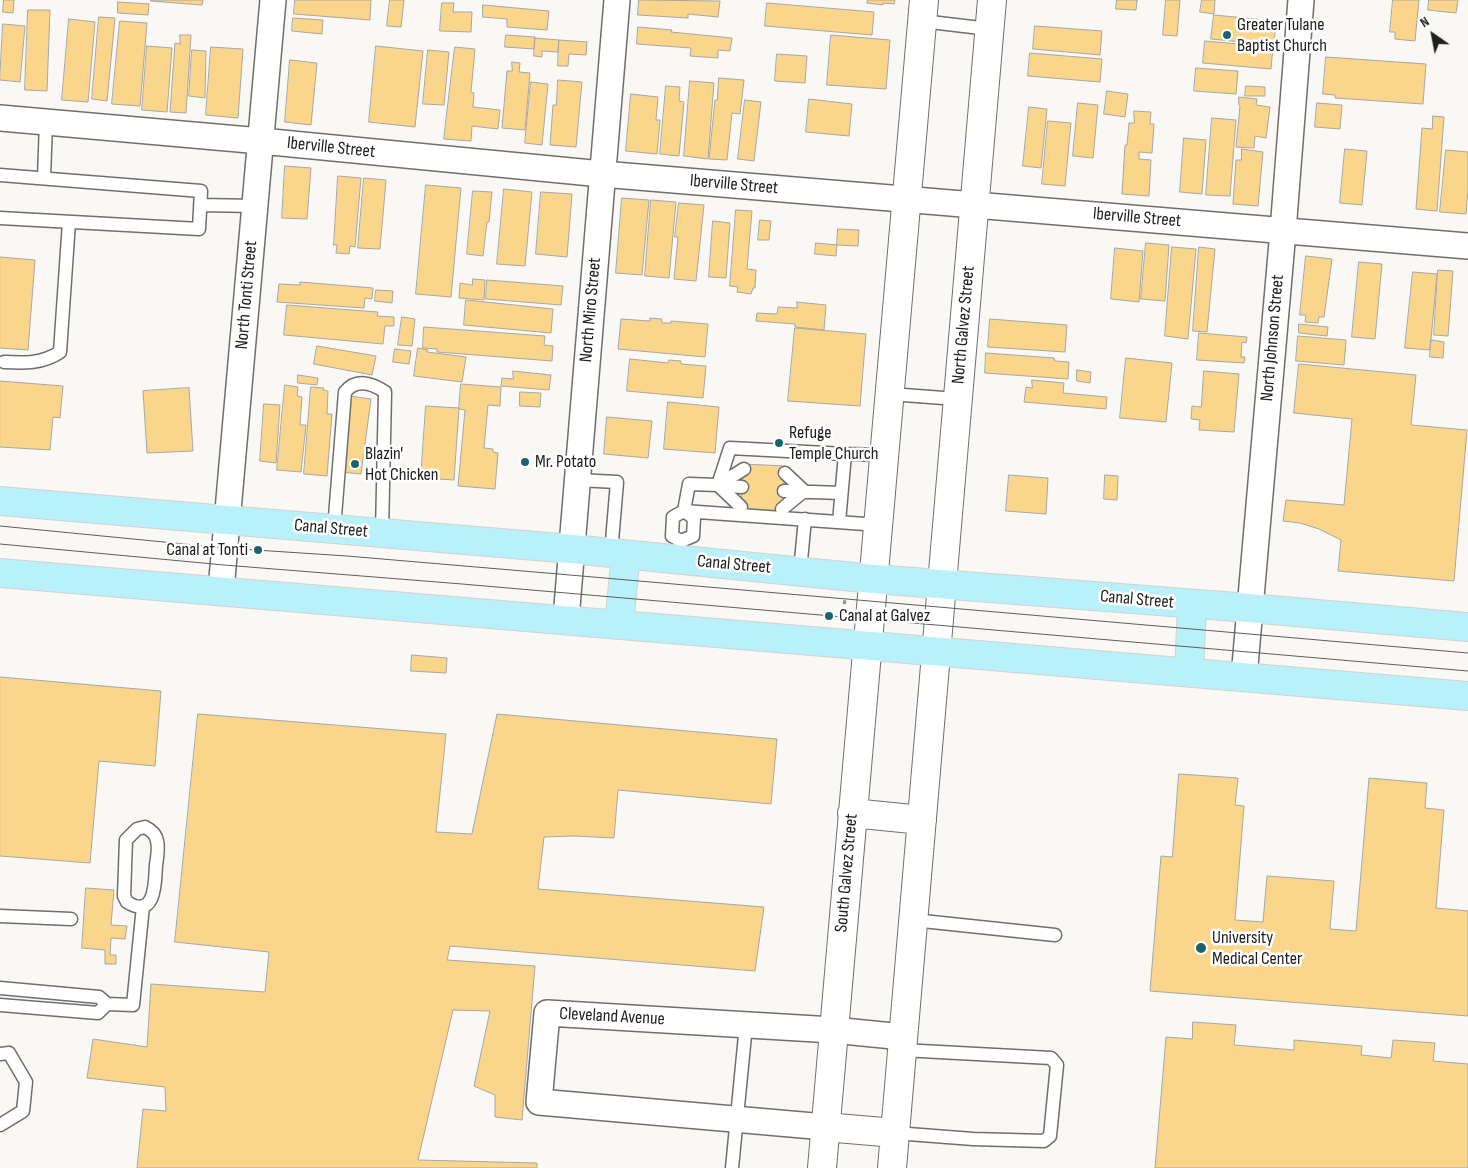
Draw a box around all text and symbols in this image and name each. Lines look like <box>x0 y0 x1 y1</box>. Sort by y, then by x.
north arrow <box>1408 10 1458 60</box>
text: N <box>1417 13 1432 31</box>
place label: Greater Tulane Baptist Church <box>1237 14 1327 56</box>
marker: Greater Tulane Baptist Church <box>1221 29 1233 41</box>
street label: Iberville Street <box>286 133 376 163</box>
street label: Iberville Street <box>689 170 779 200</box>
street label: Iberville Street <box>1092 203 1182 233</box>
street label: North Tonti Street <box>231 240 263 350</box>
street label: North Miro Street <box>576 257 606 363</box>
street label: North Galvez Street <box>948 265 980 385</box>
street label: North Johnson Street <box>1257 274 1289 402</box>
place label: Refuge Temple Church <box>789 422 879 464</box>
marker: Refuge Temple Church <box>773 437 785 449</box>
place label: Blazin' Hot Chicken <box>365 443 438 486</box>
place label: Mr. Potato <box>535 451 596 473</box>
marker: Mr. Potato <box>519 456 531 468</box>
marker: Blazin' Hot Chicken <box>349 458 361 470</box>
street label: Canal Street <box>293 515 369 543</box>
place label: Canal at Tonti <box>166 539 248 561</box>
marker: Canal at Tonti <box>252 544 264 556</box>
street label: Canal Street <box>696 551 772 579</box>
street label: Canal Street <box>1099 586 1175 614</box>
place label: Canal at Galvez <box>839 605 930 627</box>
marker: Canal at Galvez <box>823 610 835 622</box>
street label: South Galvez Street <box>831 813 863 933</box>
place label: University Medical Center <box>1212 927 1302 970</box>
marker: University Medical Center <box>1194 941 1208 955</box>
street label: Cleveland Avenue <box>559 1003 665 1031</box>

